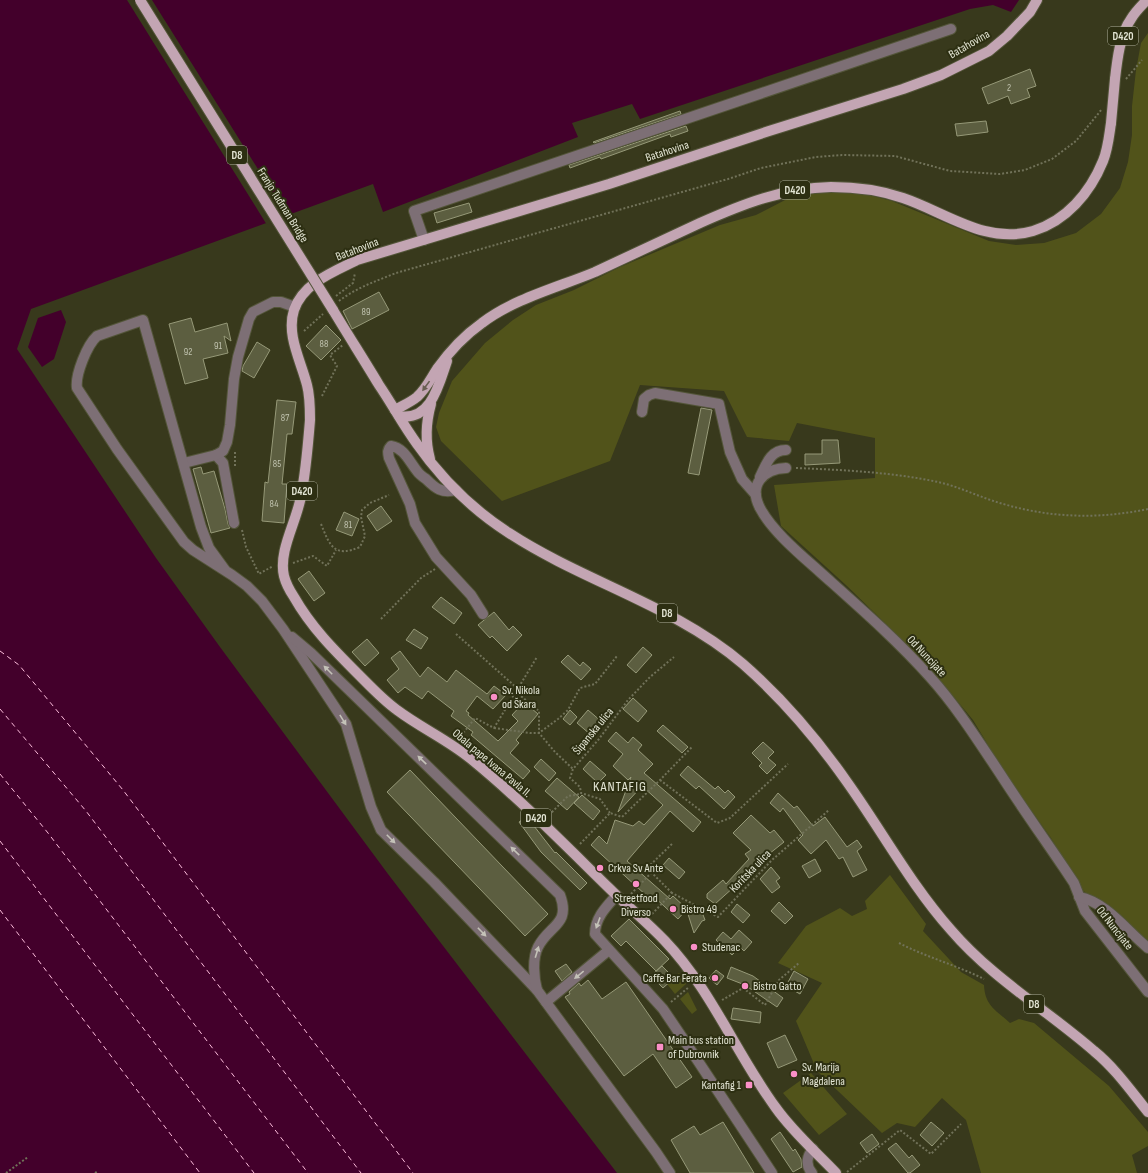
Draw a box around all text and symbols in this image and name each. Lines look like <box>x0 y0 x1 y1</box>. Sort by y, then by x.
street label: Batahovina <box>946 27 993 62</box>
road number: D420 <box>1108 27 1138 45</box>
house number: 2 <box>1007 82 1011 94</box>
street label: Batahovina <box>643 137 691 166</box>
road number: D8 <box>227 146 247 164</box>
street label: Franjo Tuđman Bridge <box>254 165 312 246</box>
road number: D420 <box>780 181 810 199</box>
street label: Batahovina <box>334 234 381 265</box>
house number: 89 <box>362 306 370 318</box>
house number: 88 <box>320 338 328 350</box>
house number: 91 <box>214 340 222 352</box>
house number: 92 <box>184 346 192 358</box>
one-way arrow <box>422 381 430 391</box>
house number: 87 <box>281 412 289 424</box>
house number: 85 <box>273 458 281 470</box>
road number: D420 <box>287 482 317 500</box>
house number: 84 <box>270 498 278 510</box>
house number: 81 <box>344 519 352 531</box>
road number: D8 <box>657 604 677 622</box>
street label: Od Nuncijate <box>904 632 950 680</box>
one-way arrow <box>323 665 333 675</box>
place label: Sv. Nikola od Škara <box>502 683 540 712</box>
marker: Sv. Nikola od Škara <box>489 692 499 702</box>
street label: Šipanska ulica <box>570 704 617 758</box>
one-way arrow <box>339 714 346 726</box>
street label: Obala pape Ivana Pavla II. <box>449 726 534 801</box>
one-way arrow <box>417 756 427 765</box>
district label: KANTAFIG <box>593 778 647 795</box>
road number: D420 <box>521 809 551 827</box>
one-way arrow <box>386 834 396 844</box>
one-way arrow <box>510 846 520 855</box>
street label: Koritska ulica <box>726 846 775 896</box>
place label: Crkva Sv Ante <box>608 861 664 876</box>
marker: Crkva Sv Ante <box>595 863 605 873</box>
marker: Streetfood Diverso <box>631 879 641 889</box>
place label: Streetfood Diverso <box>614 891 658 920</box>
place label: Bistro 49 <box>681 902 717 917</box>
street label: Od Nuncijate <box>1093 903 1136 953</box>
marker: Bistro 49 <box>668 904 678 914</box>
one-way arrow <box>594 917 600 929</box>
one-way arrow <box>477 927 487 937</box>
place label: Studenac <box>702 940 740 955</box>
marker: Studenac <box>689 942 699 952</box>
one-way arrow <box>534 945 540 957</box>
one-way arrow <box>574 970 585 979</box>
place label: Caffe Bar Ferata <box>643 971 707 986</box>
marker: Caffe Bar Ferata <box>710 973 720 983</box>
place label: Bistro Gatto <box>753 979 801 994</box>
marker: Bistro Gatto <box>740 981 750 991</box>
road number: D8 <box>1024 995 1044 1013</box>
place label: Main bus station of Dubrovnik <box>668 1033 734 1062</box>
marker: Main bus station of Dubrovnik <box>655 1042 665 1052</box>
place label: Sv. Marija Magdalena <box>802 1060 845 1089</box>
marker: Sv. Marija Magdalena <box>789 1069 799 1079</box>
place label: Kantafig 1 <box>701 1078 742 1093</box>
marker: Kantafig 1 <box>744 1080 754 1090</box>

